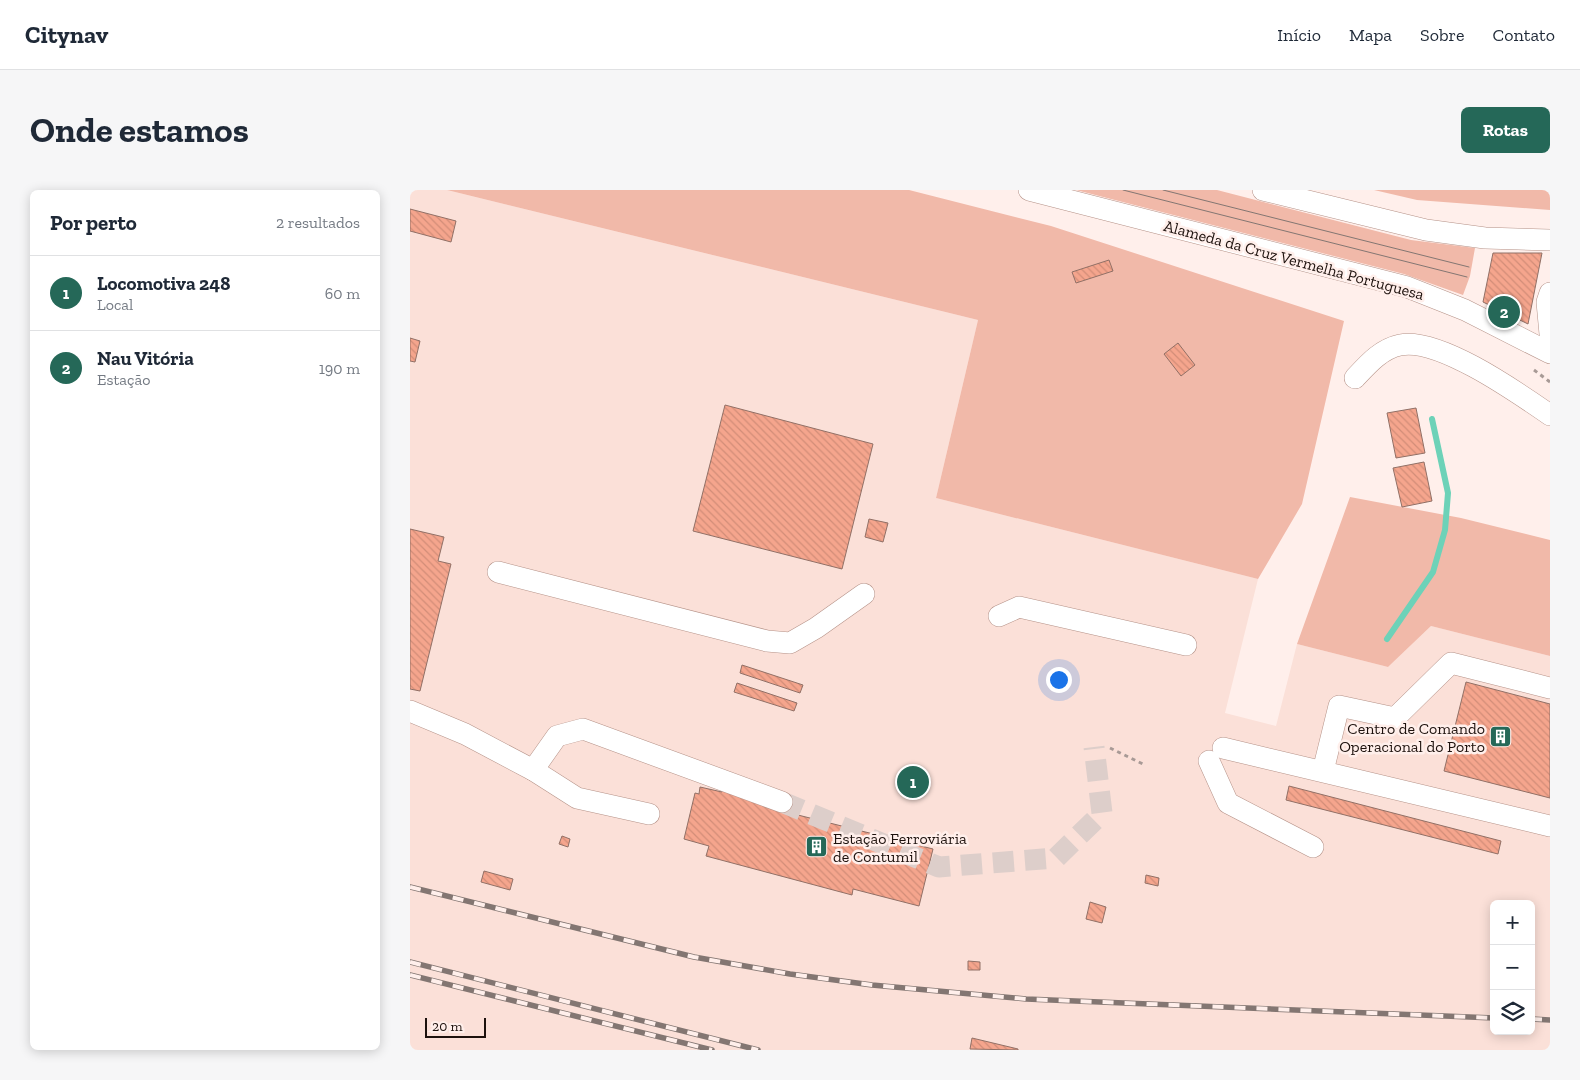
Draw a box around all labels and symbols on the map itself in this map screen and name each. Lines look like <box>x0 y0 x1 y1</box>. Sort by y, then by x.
street label: Alameda da Cruz Vermelha Portuguesa <box>1162 216 1426 304</box>
pin: 2 <box>1488 293 1520 331</box>
your location <box>1046 667 1072 693</box>
place label: Centro de Comando Operacional do Porto <box>1339 719 1485 756</box>
building icon: Centro de Comando Operacional do Porto <box>1489 725 1513 749</box>
pin: 1 <box>897 763 929 801</box>
place label: Estação Ferroviária de Contumil <box>833 829 967 866</box>
building icon: Estação Ferroviária de Contumil <box>805 835 829 859</box>
scale bar <box>425 1015 486 1038</box>

